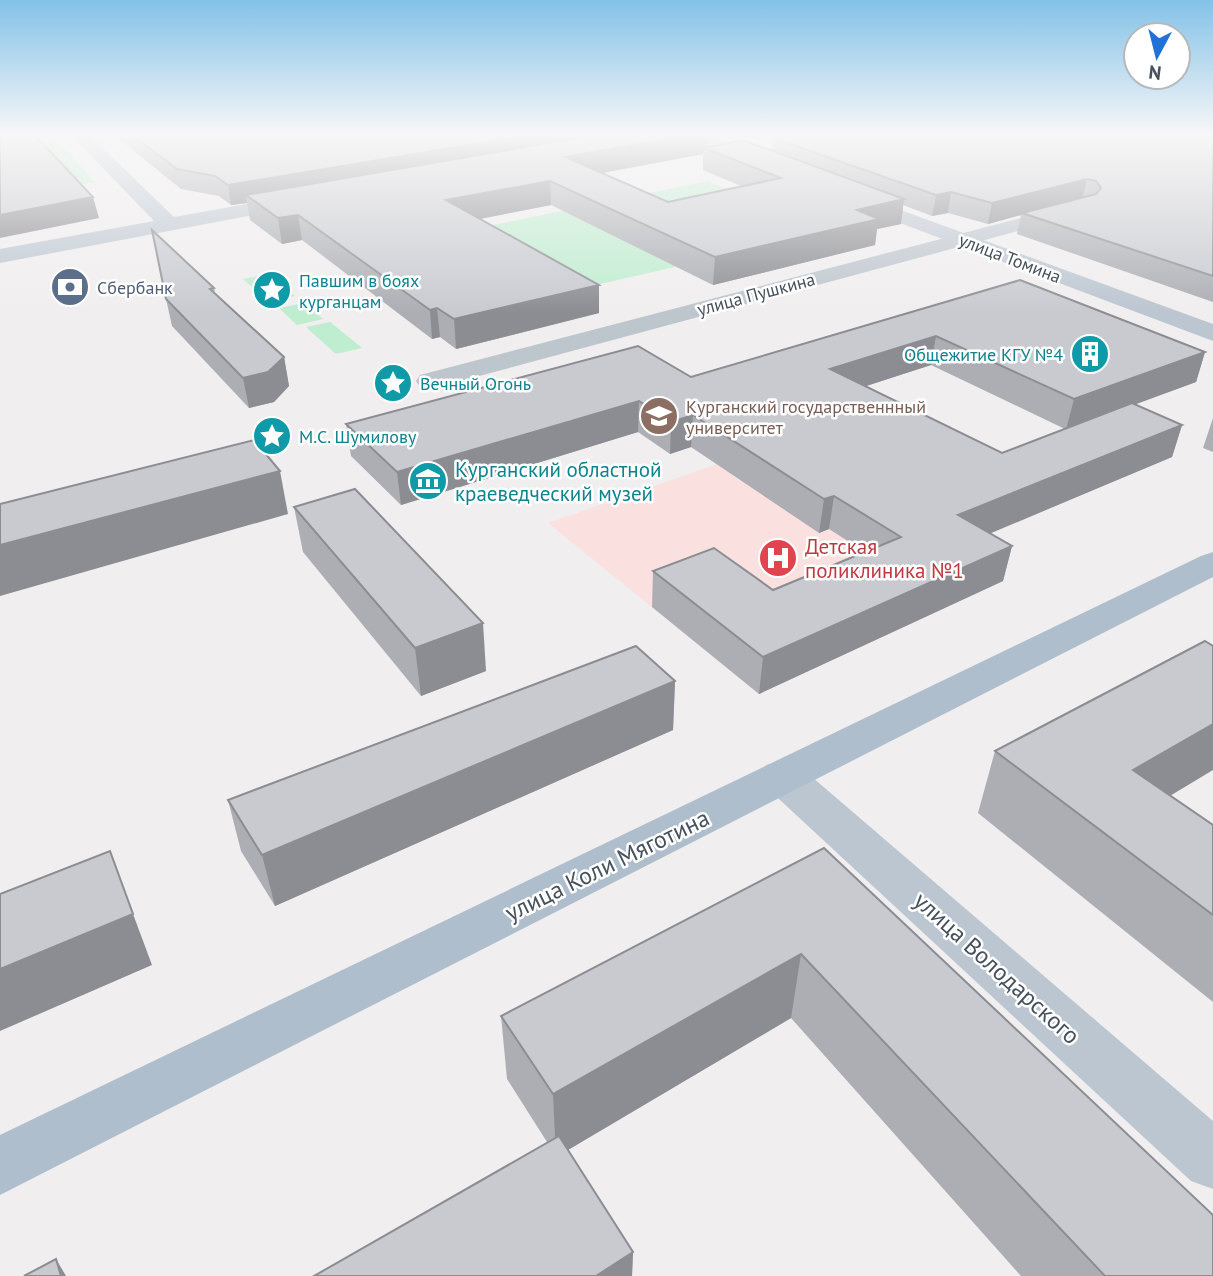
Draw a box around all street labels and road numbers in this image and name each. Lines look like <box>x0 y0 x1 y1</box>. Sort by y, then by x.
street label: улица Томина <box>956 228 1064 288</box>
street label: улица Пушкина <box>694 267 818 321</box>
street label: улица Коли Мяготина <box>500 802 714 928</box>
street label: улица Володарского <box>907 885 1087 1051</box>

